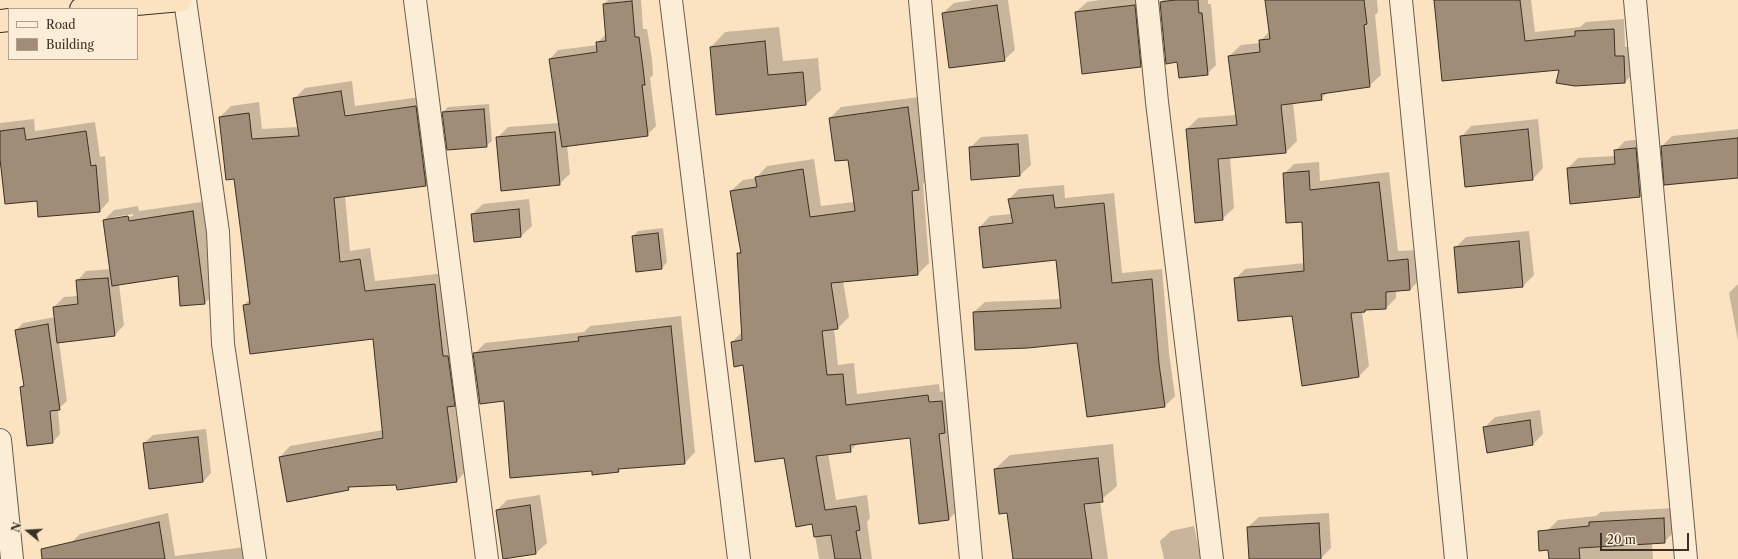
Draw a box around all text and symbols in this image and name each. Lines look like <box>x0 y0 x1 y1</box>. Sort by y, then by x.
legend <box>8 8 138 60</box>
text: Road <box>46 17 76 32</box>
text: Building <box>46 37 94 52</box>
north arrow <box>8 511 48 551</box>
text: N <box>8 521 25 534</box>
scale bar <box>1602 525 1691 551</box>
text: 20 m <box>1607 532 1636 547</box>

